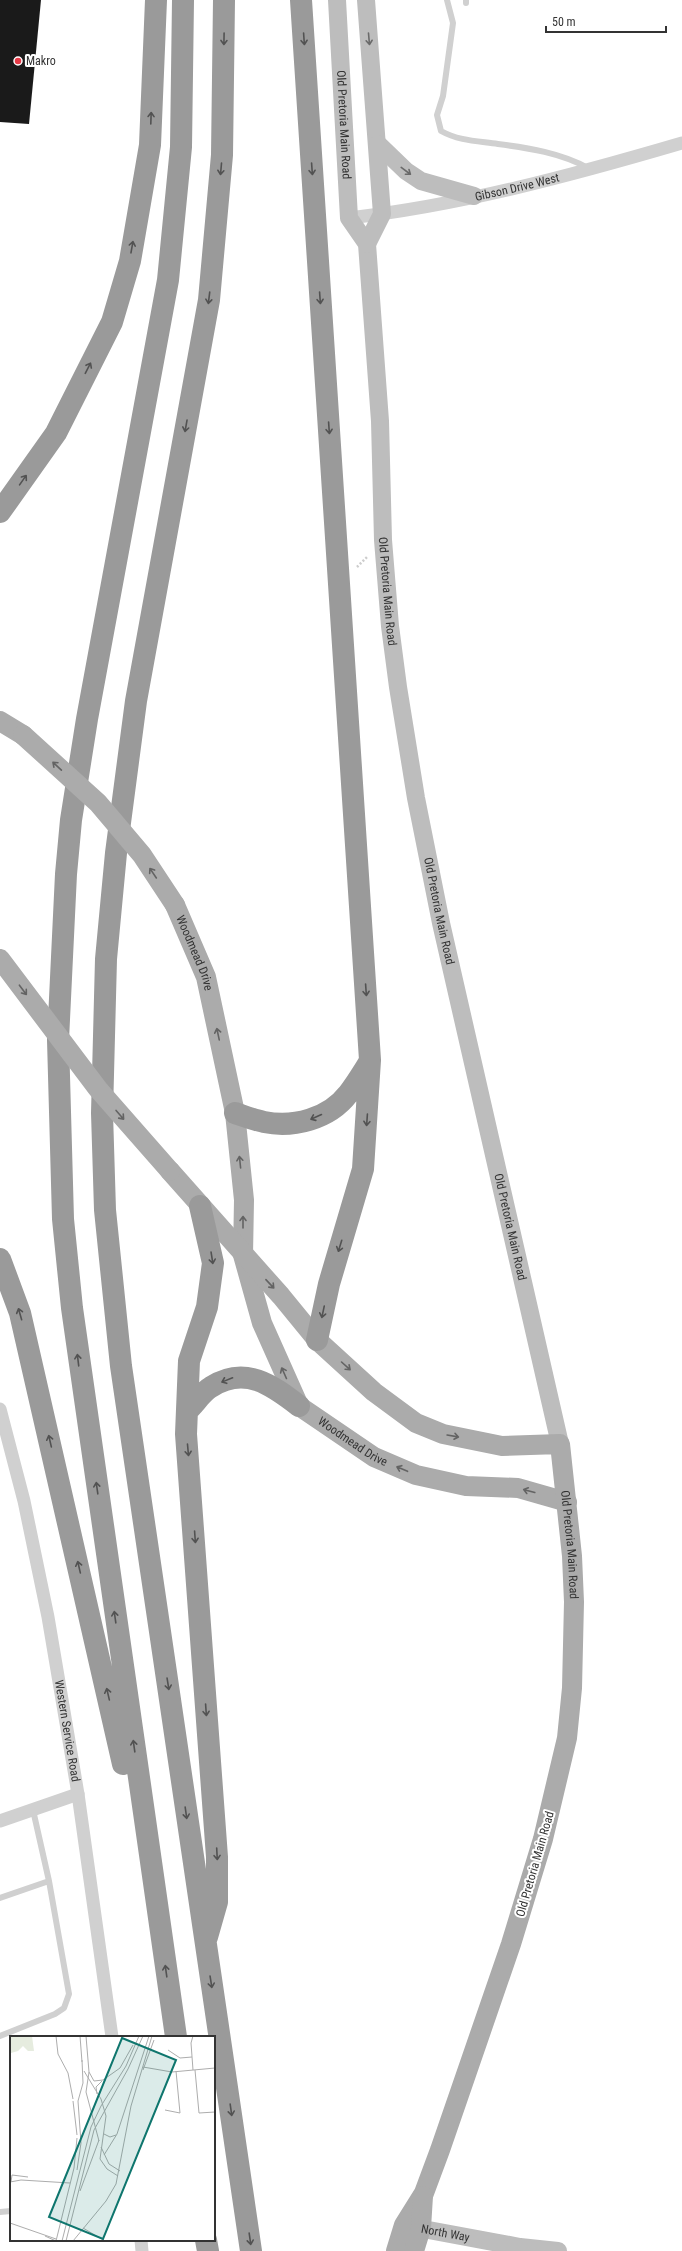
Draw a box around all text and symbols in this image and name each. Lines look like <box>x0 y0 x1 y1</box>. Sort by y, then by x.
scale bar <box>546 8 666 34</box>
text: 50 m <box>552 15 576 29</box>
one-way arrow <box>220 32 228 45</box>
one-way arrow <box>300 32 307 45</box>
one-way arrow <box>366 32 373 45</box>
place label: Makro <box>26 54 56 68</box>
marker: Makro <box>13 56 23 66</box>
street label: Old Pretoria Main Road <box>334 70 354 180</box>
one-way arrow <box>148 112 155 125</box>
one-way arrow <box>217 162 225 175</box>
one-way arrow <box>308 162 316 175</box>
one-way arrow <box>400 166 411 175</box>
street label: Gibson Drive West <box>474 170 561 204</box>
one-way arrow <box>129 241 137 254</box>
one-way arrow <box>205 291 213 304</box>
one-way arrow <box>317 291 324 304</box>
one-way arrow <box>85 363 93 375</box>
one-way arrow <box>182 419 190 432</box>
one-way arrow <box>325 421 332 434</box>
one-way arrow <box>18 475 27 486</box>
street label: Old Pretoria Main Road <box>376 536 400 647</box>
one-way arrow <box>52 761 63 770</box>
street label: Old Pretoria Main Road <box>421 856 457 966</box>
one-way arrow <box>149 868 157 879</box>
street label: Woodmead Drive <box>173 913 216 992</box>
one-way arrow <box>362 983 369 996</box>
one-way arrow <box>19 984 28 995</box>
one-way arrow <box>214 1027 222 1040</box>
one-way arrow <box>116 1109 125 1120</box>
one-way arrow <box>363 1113 370 1126</box>
one-way arrow <box>310 1114 322 1121</box>
one-way arrow <box>236 1156 243 1169</box>
street label: Old Pretoria Main Road <box>491 1172 529 1282</box>
one-way arrow <box>239 1216 247 1229</box>
one-way arrow <box>336 1239 343 1252</box>
one-way arrow <box>208 1251 216 1264</box>
one-way arrow <box>265 1279 274 1289</box>
one-way arrow <box>318 1305 326 1318</box>
one-way arrow <box>16 1308 23 1321</box>
one-way arrow <box>75 1354 82 1367</box>
one-way arrow <box>340 1361 351 1370</box>
one-way arrow <box>280 1367 287 1379</box>
one-way arrow <box>221 1376 233 1384</box>
street label: Woodmead Drive <box>315 1414 390 1469</box>
one-way arrow <box>446 1432 459 1440</box>
one-way arrow <box>45 1435 53 1448</box>
one-way arrow <box>184 1443 191 1456</box>
one-way arrow <box>396 1465 408 1472</box>
one-way arrow <box>93 1482 101 1495</box>
one-way arrow <box>523 1486 536 1494</box>
street label: Old Pretoria Main Road <box>558 1490 581 1600</box>
one-way arrow <box>191 1530 198 1543</box>
one-way arrow <box>74 1561 82 1574</box>
one-way arrow <box>111 1611 119 1624</box>
one-way arrow <box>164 1677 172 1690</box>
street label: Western Service Road <box>52 1679 83 1783</box>
one-way arrow <box>103 1688 111 1701</box>
one-way arrow <box>202 1703 209 1716</box>
one-way arrow <box>130 1740 138 1753</box>
one-way arrow <box>182 1806 190 1819</box>
street label: Old Pretoria Main Road <box>513 1810 557 1918</box>
one-way arrow <box>213 1847 220 1860</box>
one-way arrow <box>162 1965 170 1978</box>
one-way arrow <box>207 1975 215 1988</box>
inset map <box>10 2036 215 2241</box>
one-way arrow <box>227 2103 235 2116</box>
street label: North Way <box>420 2222 471 2245</box>
one-way arrow <box>246 2232 254 2245</box>

